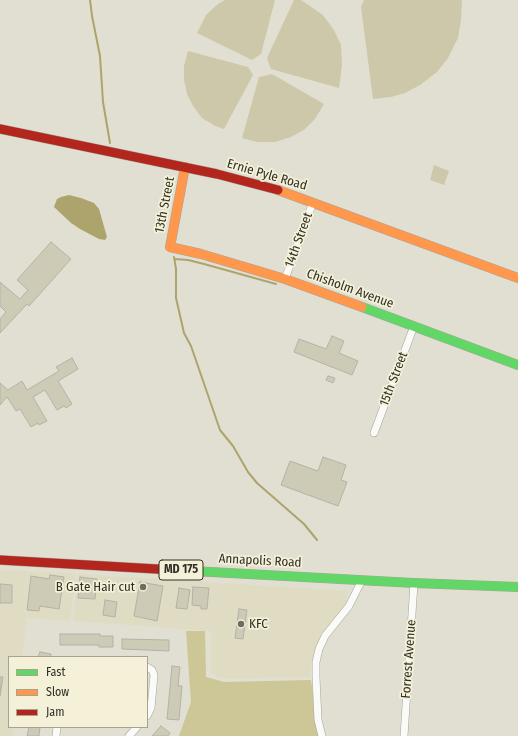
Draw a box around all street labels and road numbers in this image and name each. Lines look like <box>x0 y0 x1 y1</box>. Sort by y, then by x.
street label: Ernie Pyle Road <box>225 156 309 194</box>
street label: 13th Street <box>152 176 178 234</box>
street label: 14th Street <box>282 210 316 270</box>
street label: Chisholm Avenue <box>304 266 396 312</box>
street label: 15th Street <box>376 350 412 408</box>
street label: Annapolis Road <box>218 551 302 571</box>
road number: MD 175 <box>159 560 203 580</box>
street label: Forrest Avenue <box>398 619 420 699</box>

